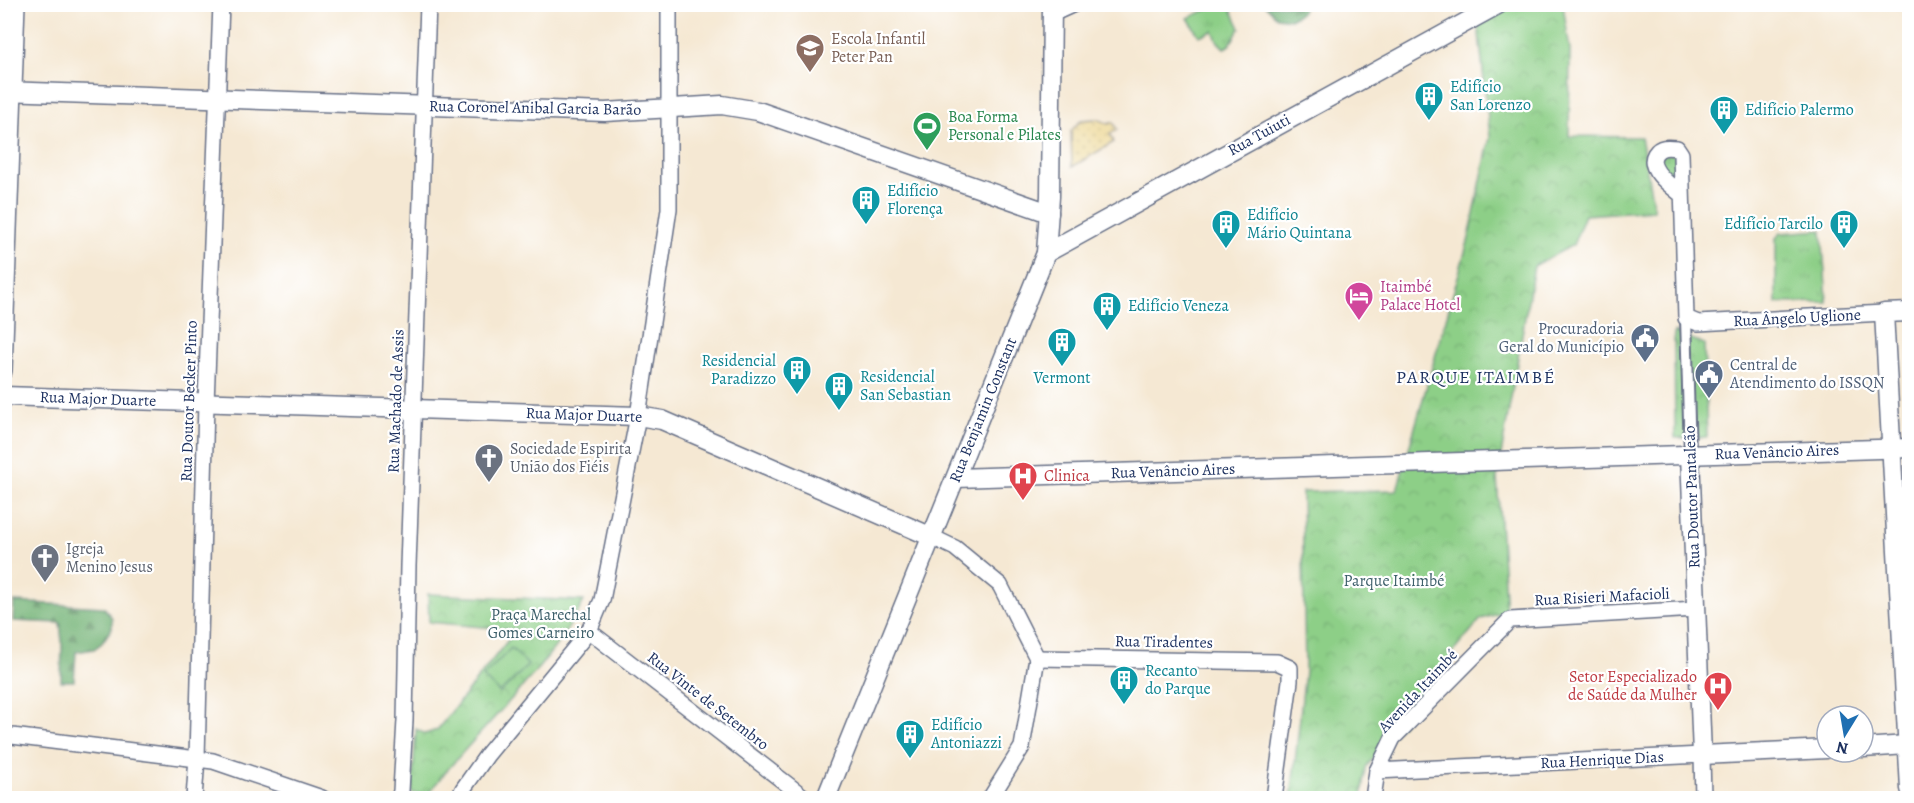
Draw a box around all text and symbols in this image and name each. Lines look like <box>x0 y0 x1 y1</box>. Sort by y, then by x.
place label: Escola Infantil Peter Pan <box>831 28 925 68</box>
school or university icon: Escola Infantil Peter Pan <box>794 32 826 74</box>
place label: Edifício San Lorenzo <box>1450 76 1531 116</box>
building icon: Edifício San Lorenzo <box>1413 80 1445 122</box>
building icon: Edifício Palermo <box>1708 94 1740 136</box>
street label: Rua Coronel Anibal Garcia Barão <box>429 95 641 121</box>
place label: Edifício Palermo <box>1745 99 1854 121</box>
place label: Boa Forma Personal e Pilates <box>948 106 1061 146</box>
street label: Rua Tuiuti <box>1224 109 1294 161</box>
sports icon: Boa Forma Personal e Pilates <box>911 110 943 152</box>
place label: Edifício Florença <box>887 180 944 220</box>
building icon: Edifício Florença <box>850 184 882 226</box>
place label: Edifício Mário Quintana <box>1247 204 1352 244</box>
building icon: Edifício Mário Quintana <box>1210 208 1242 250</box>
building icon: Edifício Tarcilo <box>1828 208 1860 250</box>
place label: Edifício Tarcilo <box>1724 213 1823 235</box>
place label: Itaimbé Palace Hotel <box>1380 276 1460 316</box>
hotel icon: Itaimbé Palace Hotel <box>1343 280 1375 322</box>
building icon: Edifício Veneza <box>1091 290 1123 332</box>
place label: Edifício Veneza <box>1128 295 1229 317</box>
street label: Rua Ângelo Uglione <box>1733 304 1861 332</box>
place label: Procuradoria Geral do Município <box>1499 318 1625 358</box>
street label: Rua Doutor Becker Pinto <box>175 320 203 482</box>
public building icon: Procuradoria Geral do Município <box>1629 322 1661 364</box>
building icon: Vermont <box>1046 326 1078 368</box>
street label: Rua Machado de Assis <box>382 329 410 473</box>
street label: Rua Benjamin Constant <box>944 334 1022 486</box>
place label: Residencial Paradizzo <box>701 350 776 390</box>
building icon: Residencial Paradizzo <box>781 354 813 396</box>
place label: Central de Atendimento do ISSQN <box>1729 354 1884 394</box>
public building icon: Central de Atendimento do ISSQN <box>1693 358 1725 400</box>
district label: PARQUE ITAIMBÉ <box>1396 365 1556 389</box>
place label: Residencial San Sebastian <box>860 366 951 406</box>
place label: Vermont <box>1032 367 1091 389</box>
building icon: Residencial San Sebastian <box>823 370 855 412</box>
street label: Rua Major Duarte <box>39 386 157 412</box>
street label: Rua Major Duarte <box>525 402 643 428</box>
street label: Rua Doutor Pantaleão <box>1679 425 1705 569</box>
place label: Sociedade Espirita União dos Fiéis <box>510 438 632 478</box>
street label: Rua Venâncio Aires <box>1714 439 1840 465</box>
church icon: Sociedade Espirita União dos Fiéis <box>473 442 505 484</box>
street label: Rua Venâncio Aires <box>1110 458 1236 484</box>
hospital icon: Clinica <box>1007 460 1039 502</box>
place label: Clinica <box>1044 465 1090 487</box>
place label: Igreja Menino Jesus <box>66 538 153 578</box>
church icon: Igreja Menino Jesus <box>29 542 61 584</box>
park label: Parque Itaimbé <box>1344 570 1444 592</box>
street label: Rua Risieri Mafacioli <box>1534 582 1670 612</box>
park label: Praça Marechal Gomes Carneiro <box>488 604 594 644</box>
street label: Rua Tiradentes <box>1115 630 1213 654</box>
street label: Avenida Itaimbé <box>1373 644 1463 738</box>
street label: Rua Vinte de Setembro <box>643 647 773 755</box>
place label: Recanto do Parque <box>1145 660 1211 700</box>
building icon: Recanto do Parque <box>1108 664 1140 706</box>
place label: Setor Especializado de Saúde da Mulher <box>1568 666 1697 706</box>
hospital icon: Setor Especializado de Saúde da Mulher <box>1702 670 1734 712</box>
north arrow <box>1815 704 1875 764</box>
place label: Edifício Antoniazzi <box>930 714 1002 754</box>
building icon: Edifício Antoniazzi <box>894 718 926 760</box>
text: N <box>1834 736 1850 760</box>
street label: Rua Henrique Dias <box>1540 746 1664 774</box>

